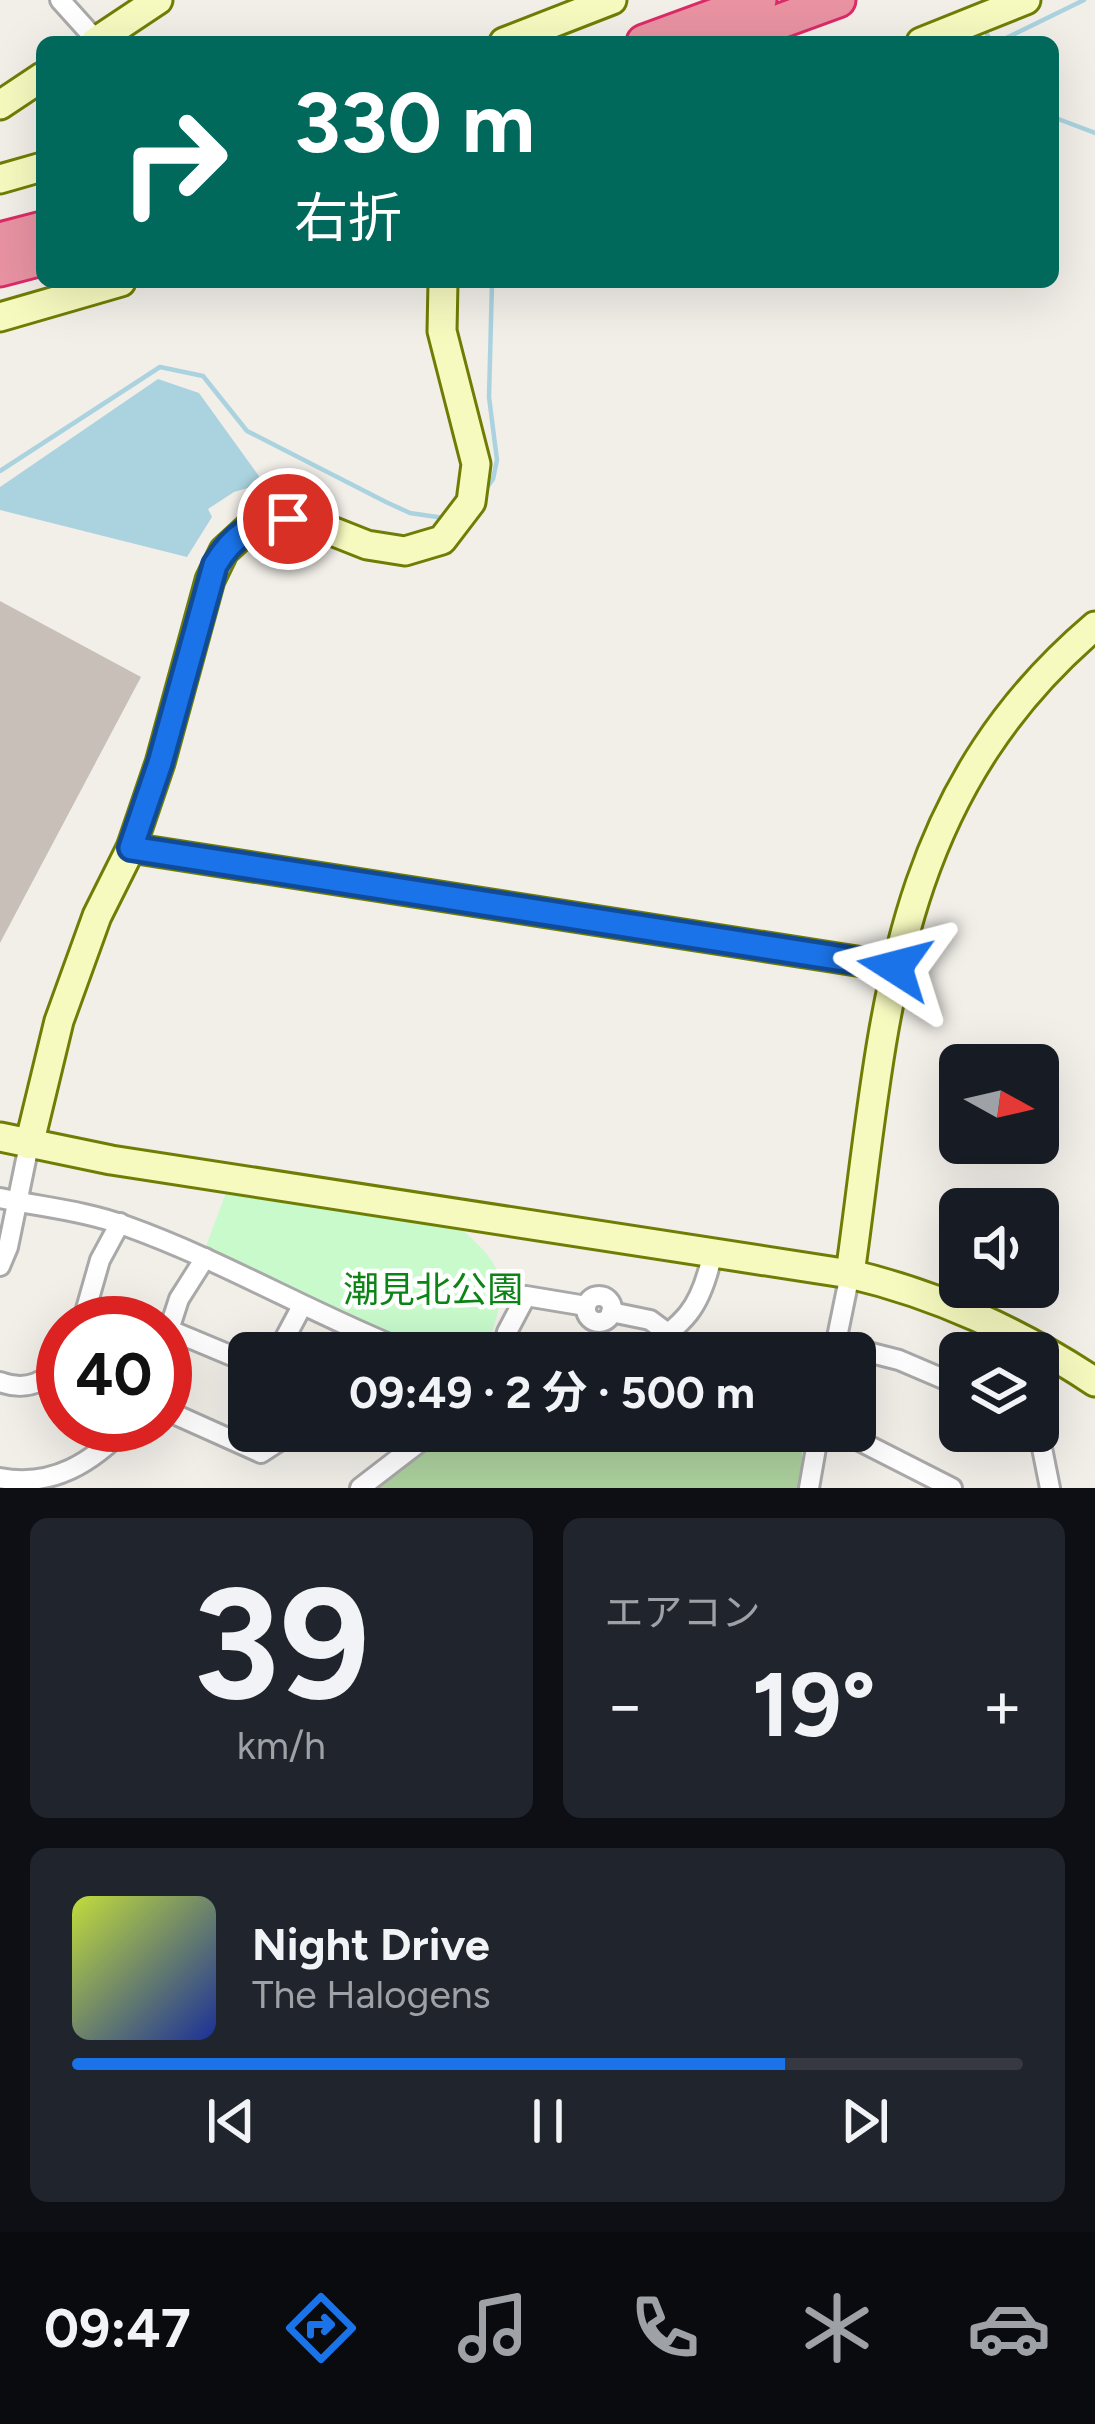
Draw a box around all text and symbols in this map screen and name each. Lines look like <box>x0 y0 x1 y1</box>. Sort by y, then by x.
text: 330 m <box>294 72 535 173</box>
icon: right <box>96 84 252 240</box>
text: 右折 <box>294 186 402 251</box>
pin <box>237 468 339 570</box>
icon: arrive <box>255 486 321 552</box>
position arrow <box>832 904 958 1030</box>
north arrow <box>939 1044 1059 1164</box>
map controls <box>939 1044 1059 1452</box>
button: sound <box>939 1188 1059 1308</box>
park label: 潮見北公園 <box>343 1268 523 1311</box>
speed limit sign: 40 <box>36 1296 192 1452</box>
button: layers <box>939 1332 1059 1452</box>
text: 09:49 · 2 分 · 500 m <box>349 1365 755 1419</box>
text: 39 <box>193 1550 370 1737</box>
text: エアコン <box>605 1589 761 1636</box>
text: 19° <box>752 1650 876 1759</box>
text: − <box>605 1665 646 1745</box>
text: + <box>982 1665 1023 1745</box>
text: km/h <box>237 1722 326 1769</box>
text: Night Drive <box>252 1917 490 1971</box>
text: The Halogens <box>252 1971 491 2018</box>
icon: previous <box>198 2088 264 2154</box>
icon: pause <box>515 2088 581 2154</box>
icon: next <box>832 2088 898 2154</box>
icon: directions <box>279 2286 363 2370</box>
icon: music <box>451 2286 535 2370</box>
icon: phone <box>623 2286 707 2370</box>
icon: climate <box>795 2286 879 2370</box>
icon: car <box>967 2286 1051 2370</box>
text: 09:47 <box>44 2296 191 2361</box>

